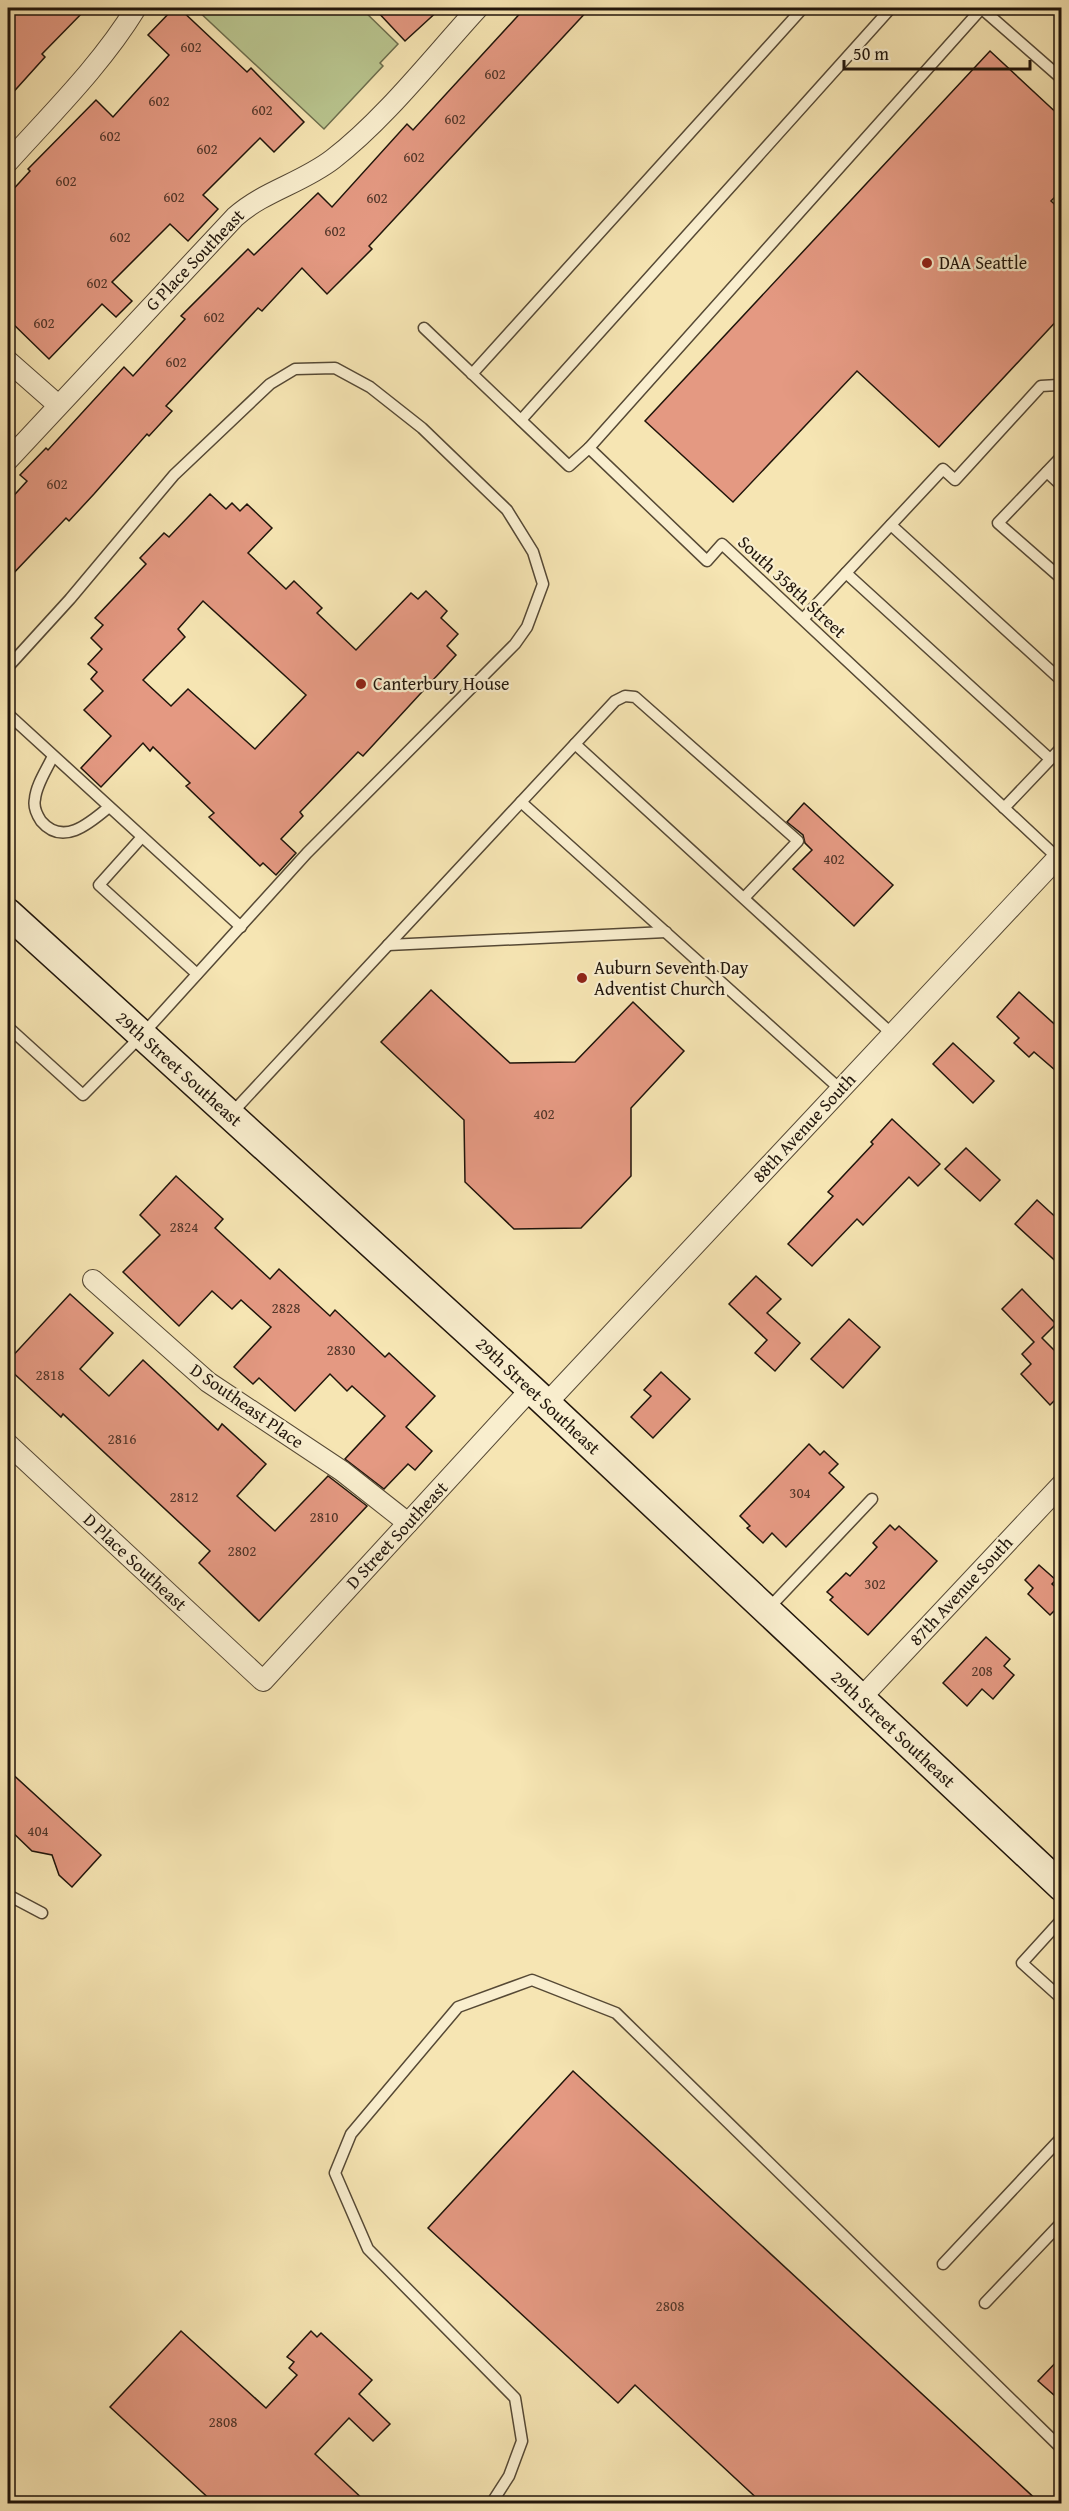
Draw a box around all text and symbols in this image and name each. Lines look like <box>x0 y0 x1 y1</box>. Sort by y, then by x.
scale bar <box>844 33 1030 71</box>
house number: 602 <box>180 36 202 57</box>
text: 50 m <box>853 40 889 67</box>
house number: 602 <box>484 63 506 84</box>
house number: 602 <box>148 90 170 111</box>
house number: 602 <box>251 99 273 120</box>
house number: 602 <box>444 108 466 129</box>
house number: 602 <box>99 125 121 146</box>
house number: 602 <box>196 138 218 159</box>
house number: 602 <box>403 146 425 167</box>
house number: 602 <box>55 170 77 191</box>
house number: 602 <box>163 186 185 207</box>
house number: 602 <box>366 187 388 208</box>
street label: G Place Southeast <box>139 202 251 317</box>
house number: 602 <box>324 220 346 241</box>
house number: 602 <box>109 226 131 247</box>
place label: DAA Seattle <box>939 249 1027 276</box>
marker: DAA Seattle <box>920 256 934 270</box>
house number: 602 <box>86 272 108 293</box>
house number: 602 <box>203 306 225 327</box>
house number: 602 <box>33 312 55 333</box>
house number: 602 <box>165 351 187 372</box>
house number: 602 <box>46 473 68 494</box>
street label: South 358th Street <box>732 529 853 645</box>
place label: Canterbury House <box>373 670 509 697</box>
marker: Canterbury House <box>354 677 368 691</box>
house number: 402 <box>823 848 845 869</box>
place label: Auburn Seventh Day Adventist Church <box>594 954 748 1002</box>
marker: Auburn Seventh Day Adventist Church <box>575 971 589 985</box>
street label: 29th Street Southeast <box>110 1004 249 1133</box>
street label: 88th Avenue South <box>746 1067 862 1189</box>
house number: 402 <box>533 1103 555 1124</box>
house number: 2824 <box>170 1216 198 1237</box>
house number: 2828 <box>272 1297 300 1318</box>
street label: 29th Street Southeast <box>470 1331 607 1461</box>
house number: 2830 <box>327 1339 355 1360</box>
street label: D Southeast Place <box>185 1356 310 1455</box>
house number: 2818 <box>36 1364 64 1385</box>
house number: 2816 <box>108 1428 136 1449</box>
street label: D Street Southeast <box>339 1474 454 1595</box>
house number: 304 <box>789 1482 811 1503</box>
house number: 2812 <box>170 1486 198 1507</box>
street label: D Place Southeast <box>77 1506 194 1617</box>
house number: 2810 <box>310 1506 338 1527</box>
street label: 87th Avenue South <box>903 1530 1019 1652</box>
house number: 2802 <box>228 1540 256 1561</box>
house number: 302 <box>864 1573 886 1594</box>
house number: 208 <box>971 1660 993 1681</box>
street label: 29th Street Southeast <box>825 1664 962 1794</box>
house number: 404 <box>27 1820 49 1841</box>
house number: 2808 <box>656 2295 684 2316</box>
house number: 2808 <box>209 2411 237 2432</box>

